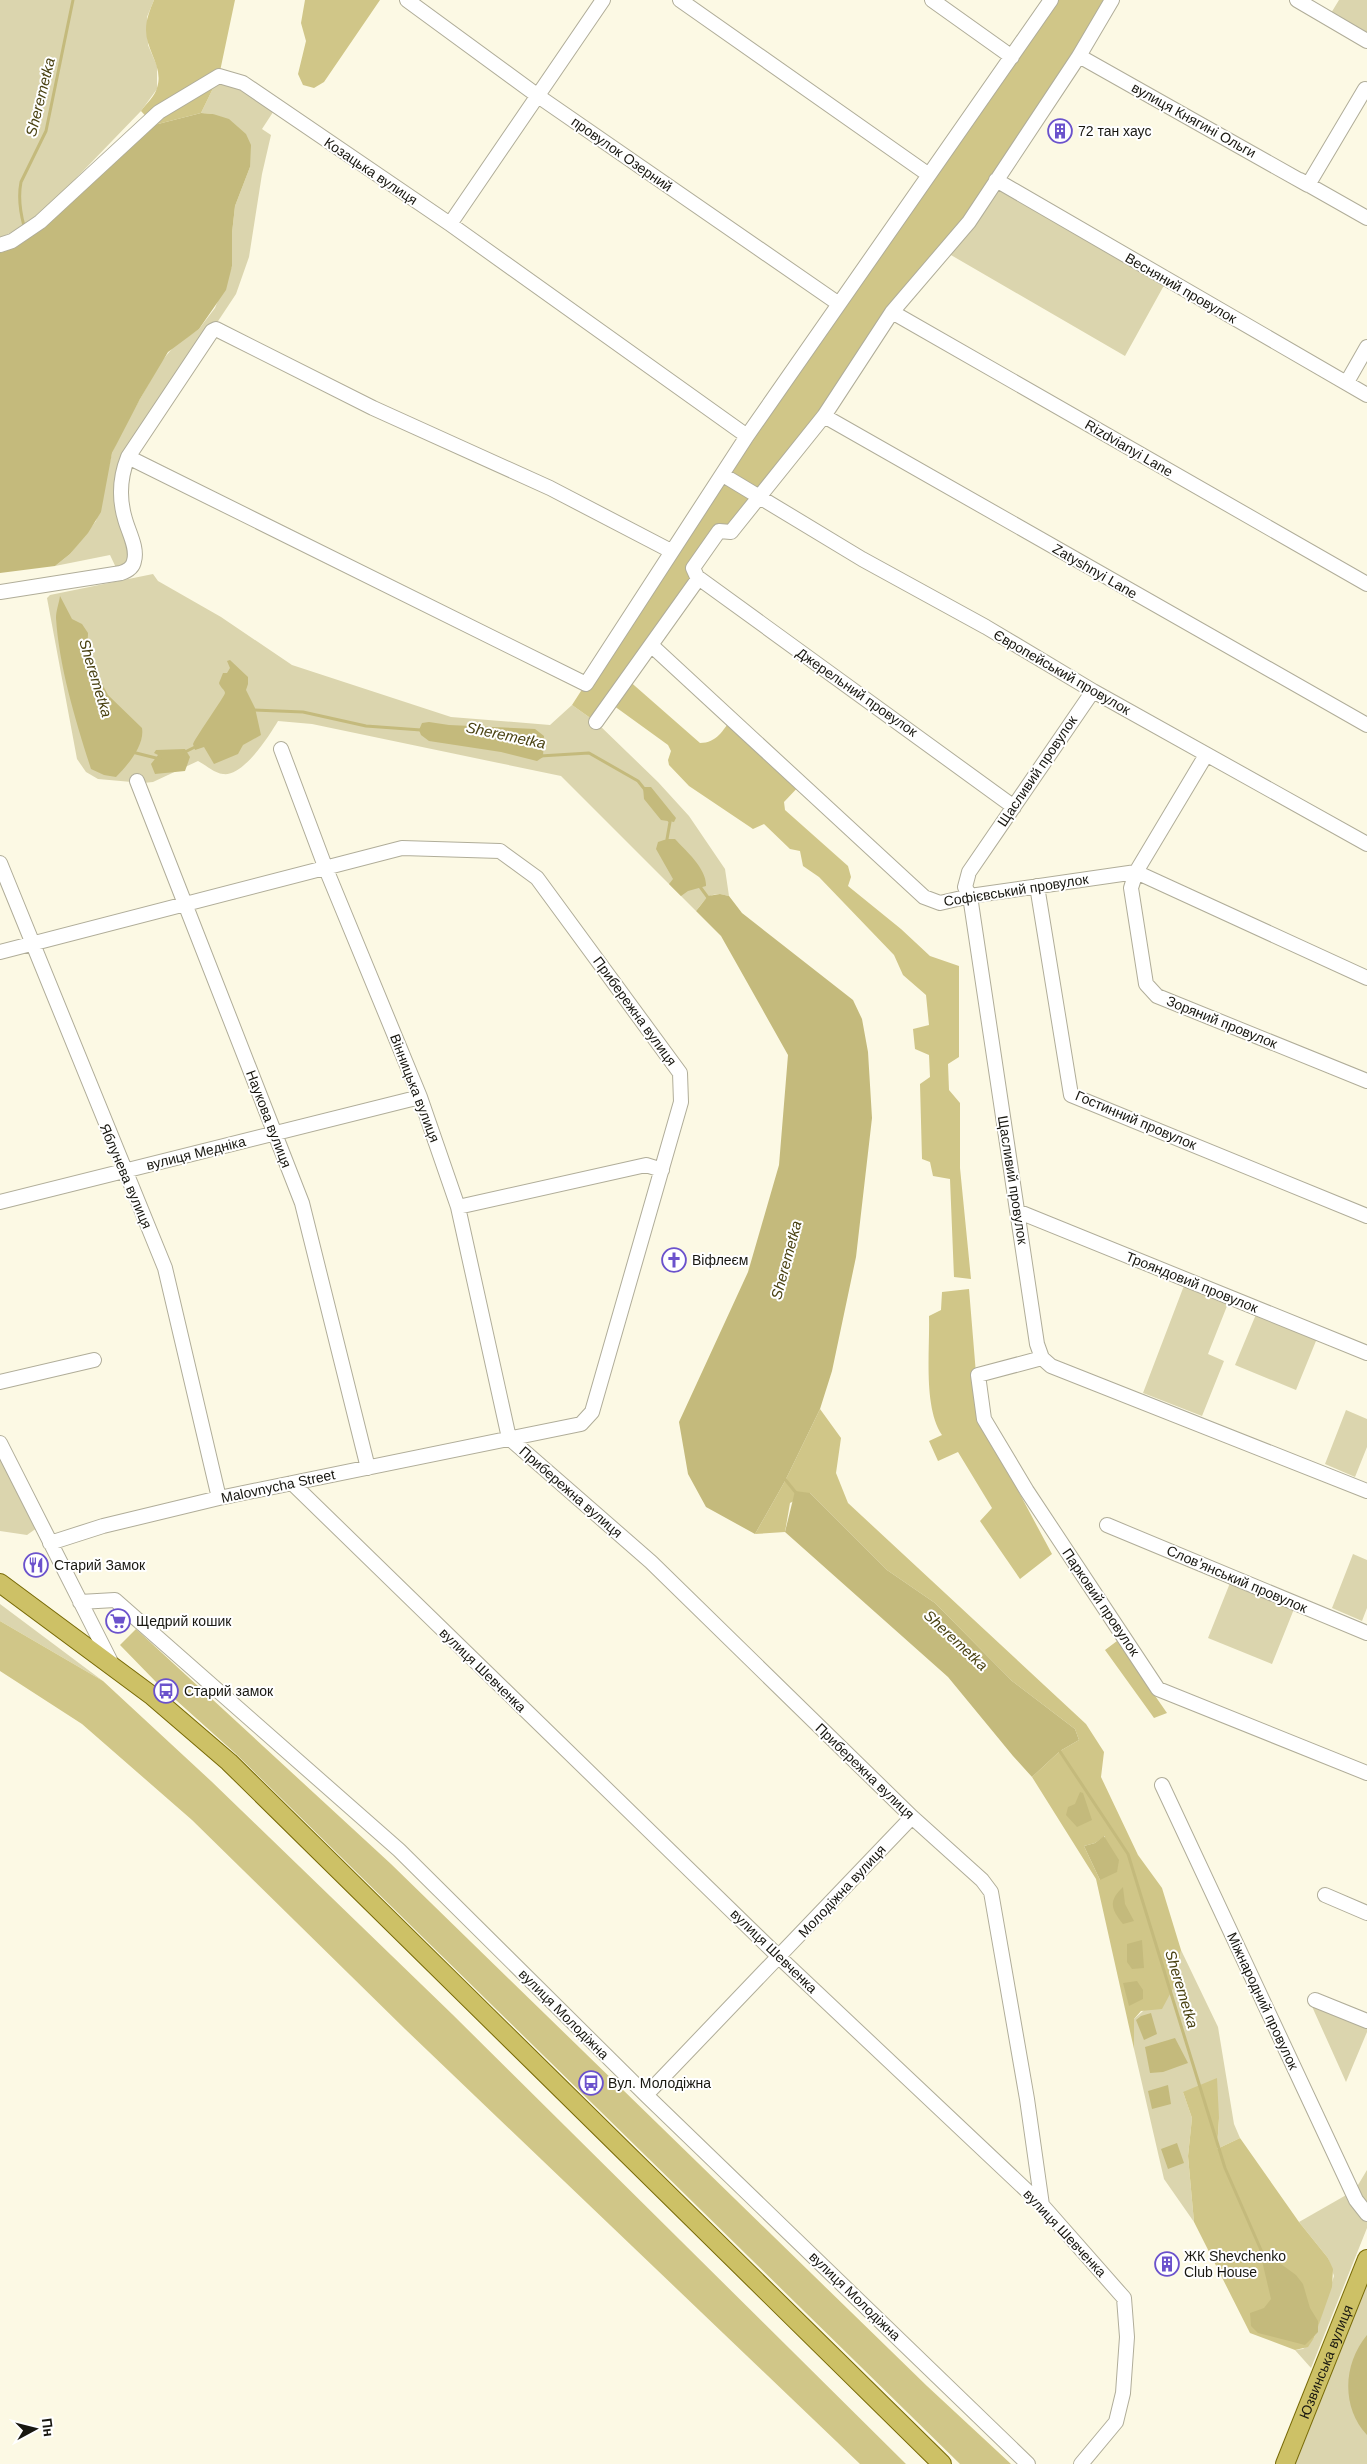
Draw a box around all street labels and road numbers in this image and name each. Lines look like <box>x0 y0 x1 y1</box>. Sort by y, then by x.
street label: вулиця Княгині Ольги <box>1129 79 1259 161</box>
street label: провулок Озерний <box>569 113 675 195</box>
street label: Козацька вулиця <box>321 134 421 208</box>
street label: Весняний провулок <box>1122 250 1240 327</box>
street label: Rizdvianyi Lane <box>1082 416 1176 480</box>
street label: Zatyshnyi Lane <box>1050 540 1140 602</box>
street label: Європейський провулок <box>991 626 1134 718</box>
street label: Джерельний провулок <box>794 644 921 740</box>
street label: Щасливий провулок <box>994 712 1081 829</box>
street label: Софієвський провулок <box>943 871 1090 909</box>
street label: Прибережна вулиця <box>590 953 680 1069</box>
street label: Зоряний провулок <box>1164 992 1280 1052</box>
street label: Вінницька вулиця <box>387 1032 443 1144</box>
street label: Наукова вулиця <box>243 1068 295 1170</box>
street label: Гостинний провулок <box>1073 1087 1200 1153</box>
street label: Щасливий провулок <box>995 1114 1031 1246</box>
street label: Яблунева вулиця <box>97 1121 155 1231</box>
street label: вулиця Медніка <box>145 1133 248 1173</box>
street label: Трояндовий провулок <box>1124 1248 1261 1316</box>
street label: Прибережна вулиця <box>516 1443 626 1541</box>
street label: Malovnycha Street <box>220 1466 336 1506</box>
street label: Словʼянський провулок <box>1164 1542 1311 1616</box>
street label: Парковий провулок <box>1059 1545 1143 1659</box>
street label: вулиця Шевченка <box>437 1625 530 1715</box>
street label: Прибережна вулиця <box>812 1720 918 1822</box>
street label: Молодіжна вулиця <box>795 1841 889 1941</box>
street label: вулиця Шевченка <box>728 1906 821 1996</box>
street label: Міжнародний провулок <box>1224 1930 1302 2073</box>
street label: вулиця Молодіжна <box>516 1966 612 2062</box>
street label: вулиця Шевченка <box>1020 2186 1110 2280</box>
street label: вулиця Молодіжна <box>806 2248 904 2344</box>
street label: Юзвинська вулиця <box>1296 2303 1356 2421</box>

